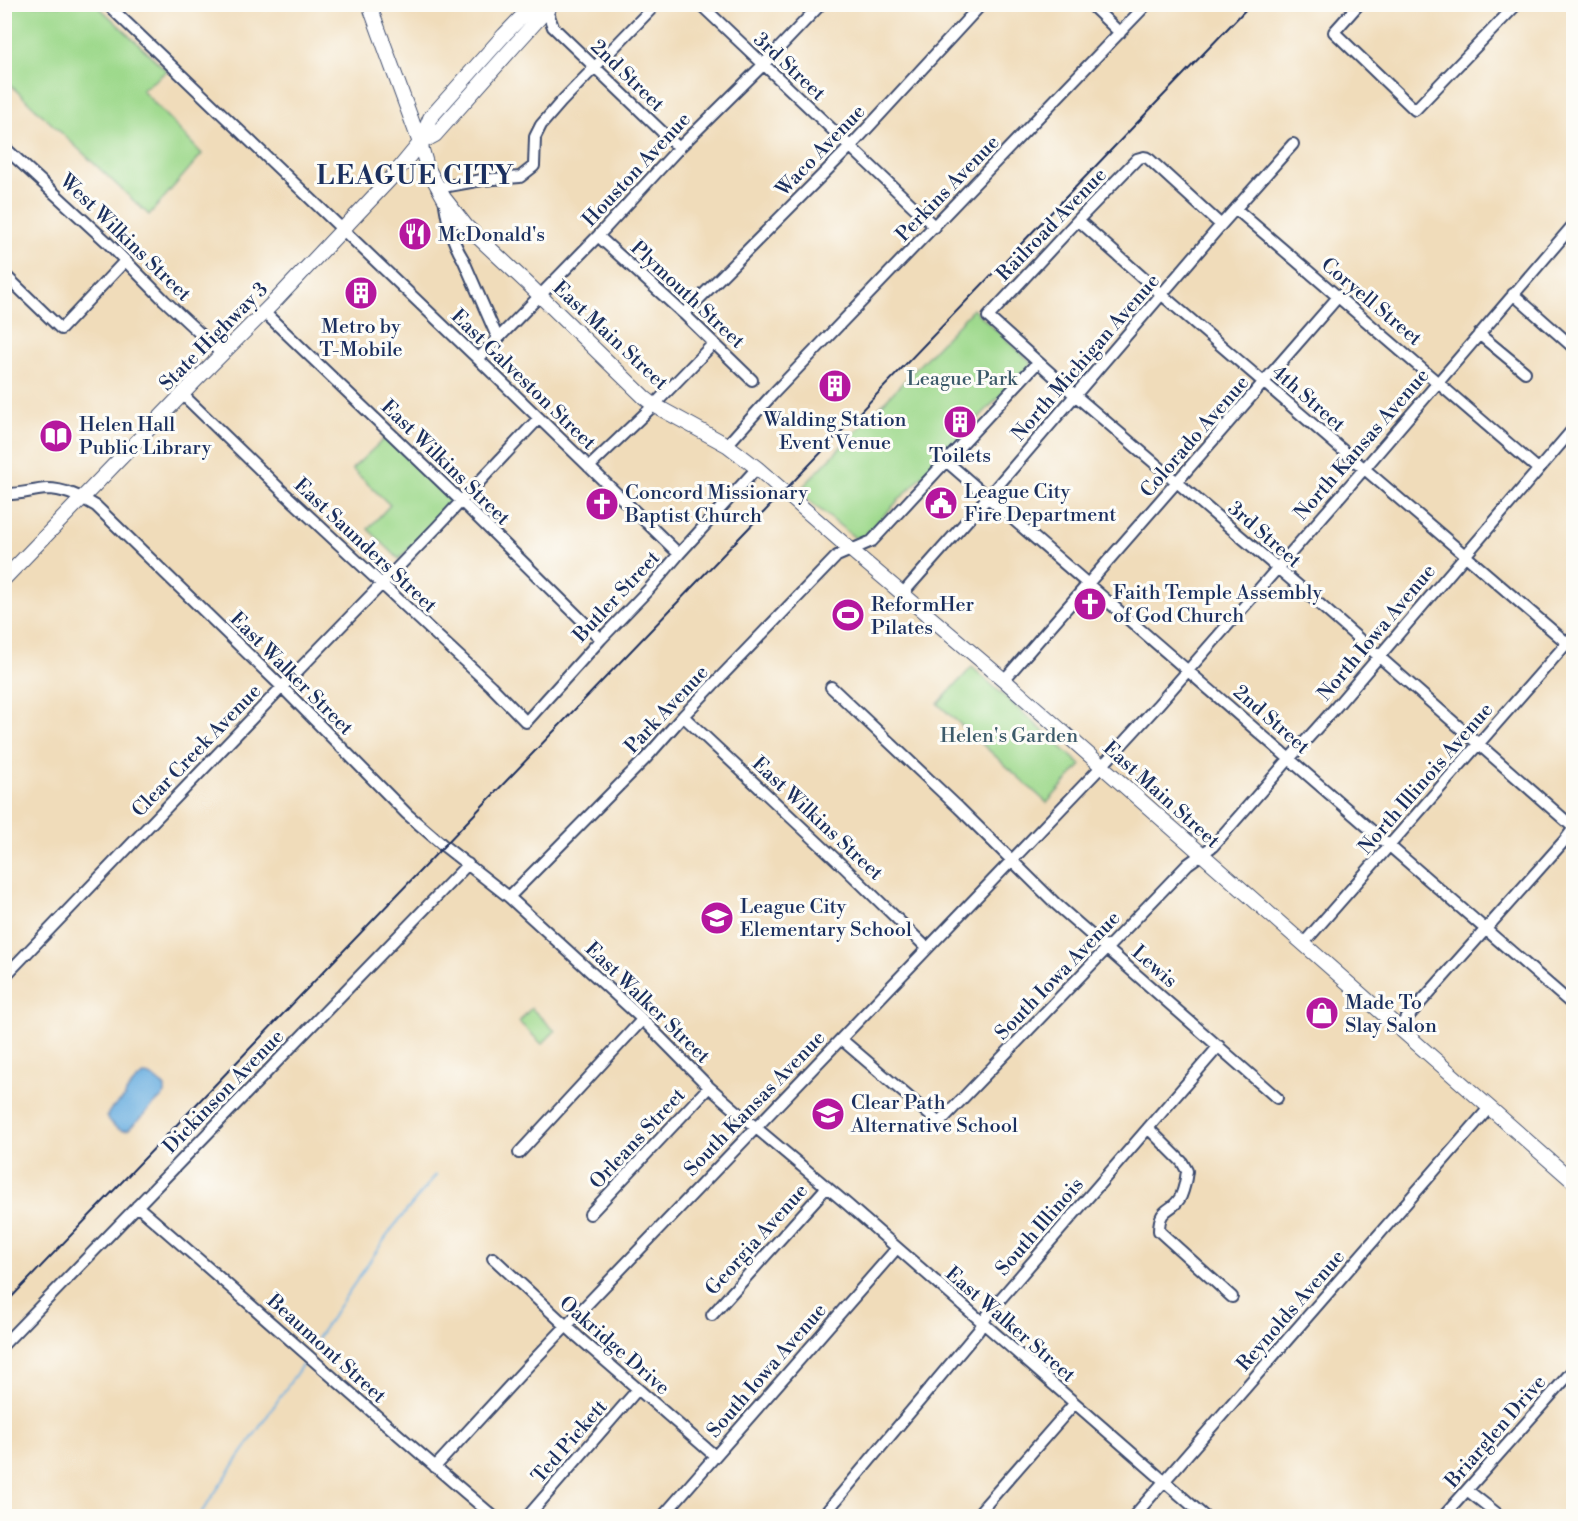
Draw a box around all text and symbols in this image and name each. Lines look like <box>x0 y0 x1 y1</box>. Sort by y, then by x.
street label: 3rd Street <box>748 27 830 107</box>
street label: 2nd Street <box>585 35 669 117</box>
street label: Waco Avenue <box>770 100 871 203</box>
street label: Houston Avenue <box>578 108 697 233</box>
street label: Perkins Avenue <box>891 130 1005 248</box>
district label: LEAGUE CITY <box>317 160 516 192</box>
street label: Railroad Avenue <box>992 163 1113 287</box>
street label: West Wilkins Street <box>53 168 196 307</box>
restaurant icon: McDonald's <box>397 216 433 252</box>
place label: McDonald's <box>438 223 545 248</box>
street label: Plymouth Street <box>625 236 749 354</box>
street label: Coryell Street <box>1315 253 1427 352</box>
street label: North Michigan Avenue <box>1007 269 1166 447</box>
building icon: Metro by T-Mobile <box>343 275 379 311</box>
street label: East Main Street <box>547 276 673 396</box>
street label: State Highway 3 <box>154 277 274 397</box>
street label: East Galveston Street <box>445 304 601 456</box>
place label: Metro by T-Mobile <box>319 315 403 363</box>
street label: 4th Street <box>1266 360 1350 438</box>
street label: North Kansas Avenue <box>1289 364 1435 526</box>
park label: League Park <box>906 367 1019 392</box>
building icon: Walding Station Event Venue <box>817 368 853 404</box>
street label: Colorado Avenue <box>1135 371 1255 503</box>
street label: East Wilkins Street <box>375 395 515 531</box>
building icon: Toilets <box>942 404 978 440</box>
place label: Walding Station Event Venue <box>762 408 907 456</box>
place label: Helen Hall Public Library <box>79 413 212 461</box>
library icon: Helen Hall Public Library <box>38 418 74 454</box>
place label: Toilets <box>929 444 991 469</box>
street label: East Saunders Street <box>288 473 442 619</box>
place label: League City Fire Department <box>964 480 1116 528</box>
place label: Concord Missionary Baptist Church <box>624 481 808 529</box>
public building icon: League City Fire Department <box>923 485 959 521</box>
church icon: Concord Missionary Baptist Church <box>584 486 620 522</box>
street label: 3rd Street <box>1222 496 1306 574</box>
street label: Butler Street <box>568 546 666 649</box>
street label: North Iowa Avenue <box>1313 559 1442 706</box>
place label: Faith Temple Assembly of God Church <box>1113 581 1322 629</box>
church icon: Faith Temple Assembly of God Church <box>1072 586 1108 622</box>
place label: ReformHer Pilates <box>871 593 975 641</box>
sports icon: ReformHer Pilates <box>830 597 866 633</box>
street label: East Walker Street <box>224 607 358 741</box>
street label: Park Avenue <box>620 661 714 759</box>
street label: Clear Creek Avenue <box>127 679 267 823</box>
street label: 2nd Street <box>1228 680 1314 760</box>
street label: North Illinois Avenue <box>1353 698 1499 860</box>
park label: Helen's Garden <box>940 724 1078 749</box>
street label: East Main Street <box>1097 736 1225 854</box>
street label: East Wilkins Street <box>746 752 888 886</box>
place label: League City Elementary School <box>740 895 912 943</box>
school or university icon: League City Elementary School <box>699 900 735 936</box>
street label: South Iowa Avenue <box>990 906 1126 1046</box>
street label: East Walker Street <box>579 937 715 1069</box>
street label: Lewis <box>1126 941 1182 994</box>
place label: Made To Slay Salon <box>1345 991 1437 1039</box>
shop icon: Made To Slay Salon <box>1304 995 1340 1031</box>
street label: Dickinson Avenue <box>158 1025 290 1159</box>
street label: South Kansas Avenue <box>679 1026 831 1182</box>
street label: Orleans Street <box>585 1083 691 1195</box>
place label: Clear Path Alternative School <box>850 1091 1018 1139</box>
school or university icon: Clear Path Alternative School <box>810 1096 846 1132</box>
street label: South Illinois <box>991 1173 1090 1281</box>
street label: Georgia Avenue <box>700 1179 814 1301</box>
street label: Reynolds Avenue <box>1232 1245 1351 1377</box>
street label: East Walker Street <box>940 1262 1080 1389</box>
street label: Beaumont Street <box>260 1288 391 1409</box>
street label: Oakridge Drive <box>554 1291 674 1401</box>
street label: South Iowa Avenue <box>702 1299 832 1443</box>
street label: Briarglen Drive <box>1440 1370 1552 1494</box>
street label: Ted Pickett <box>527 1395 613 1489</box>

